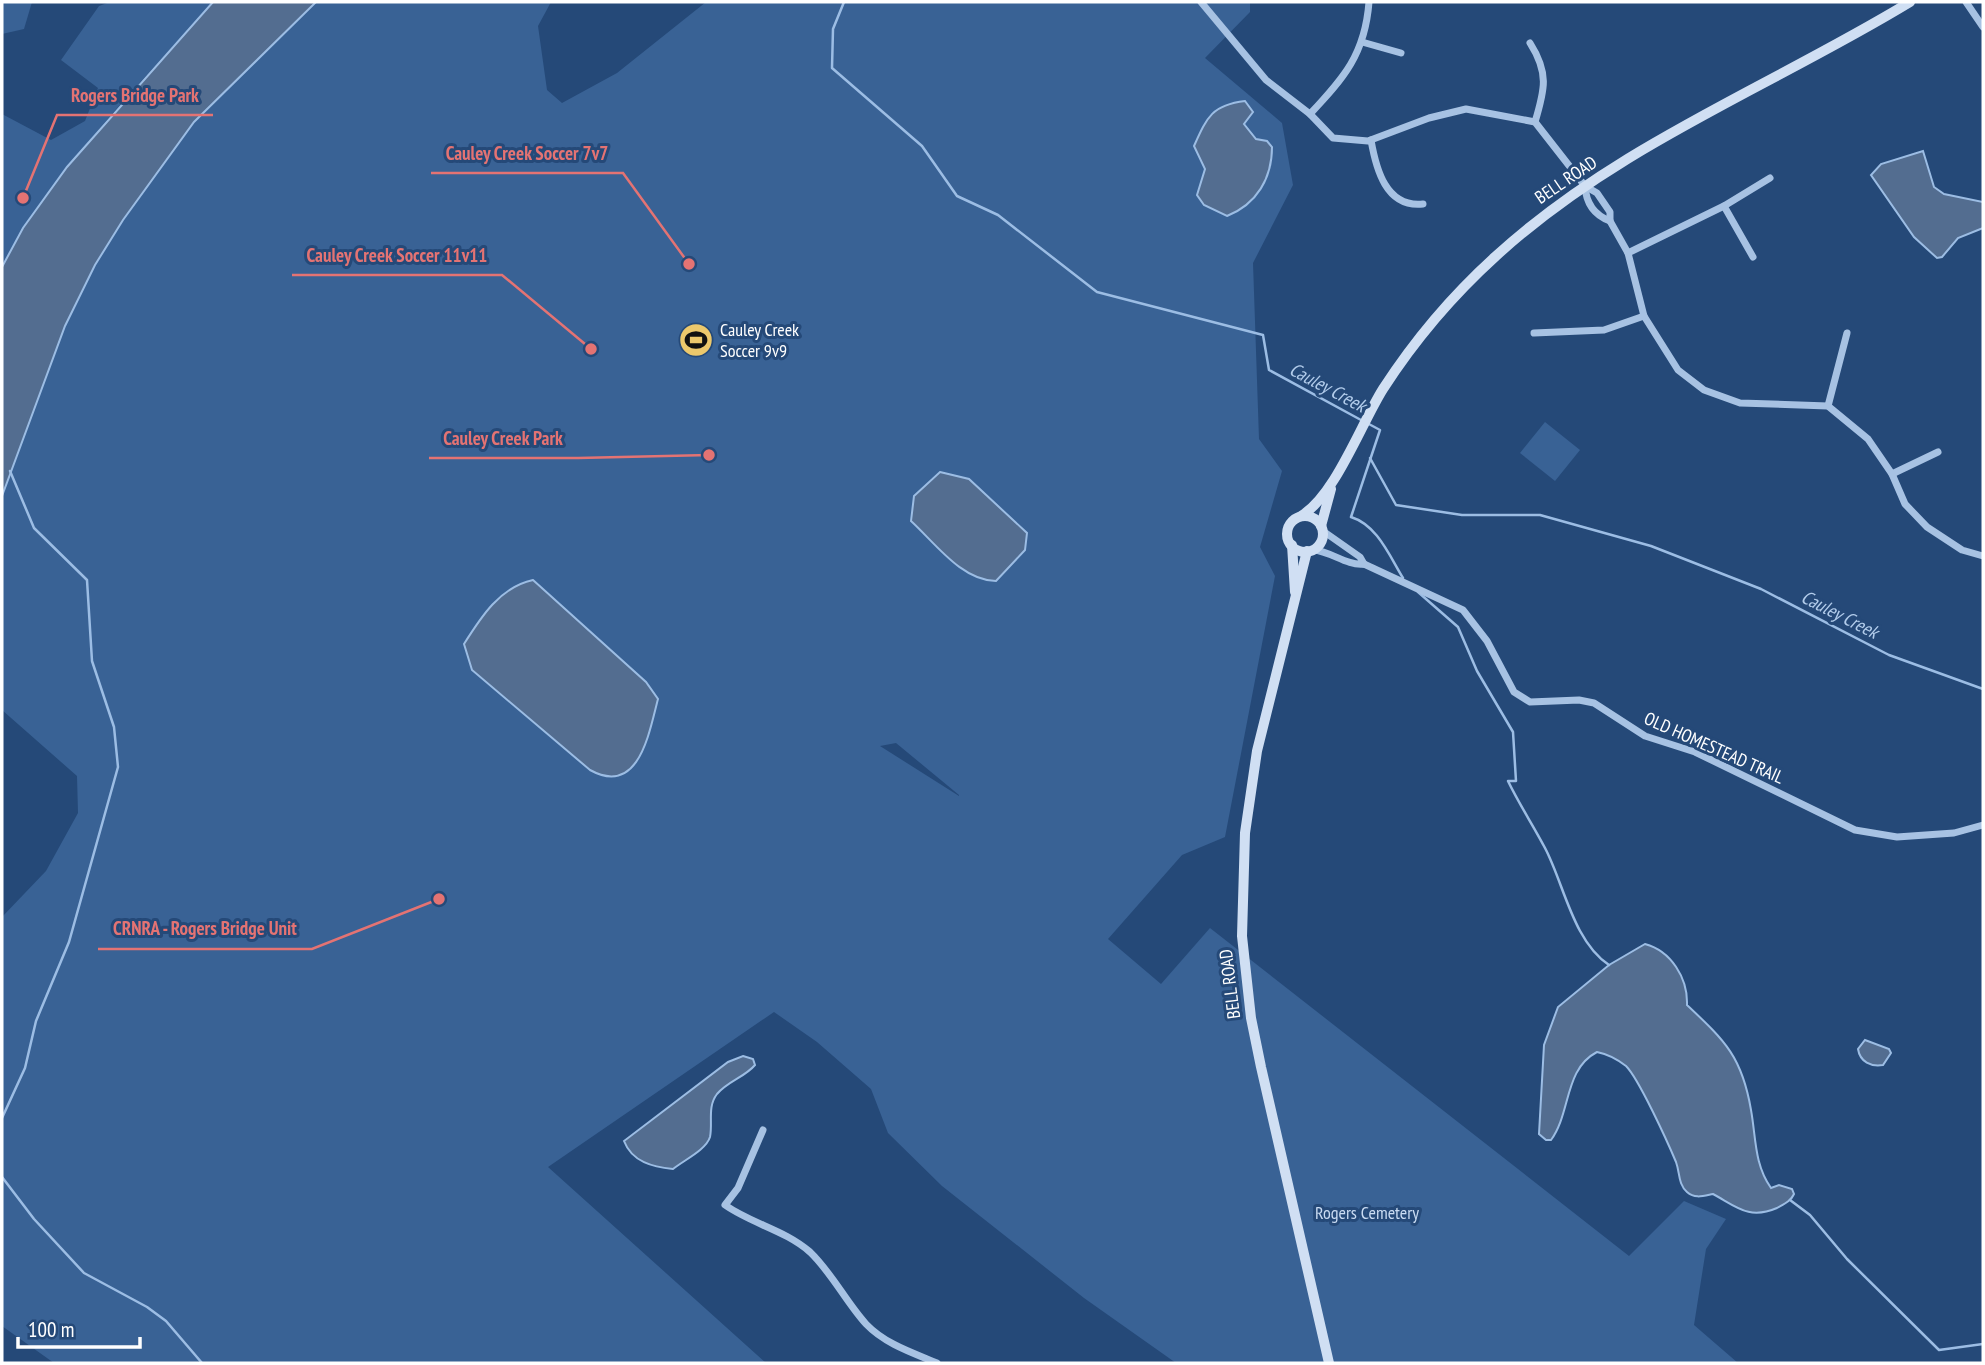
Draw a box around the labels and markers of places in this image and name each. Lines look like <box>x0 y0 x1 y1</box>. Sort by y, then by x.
callout: Rogers Bridge Park <box>57 75 213 115</box>
callout: Cauley Creek Soccer 7v7 <box>431 133 623 173</box>
callout: Cauley Creek Soccer 11v11 <box>292 235 502 275</box>
place label: Cauley Creek Soccer 9v9 <box>720 318 799 362</box>
sports icon: Cauley Creek Soccer 9v9 <box>677 321 715 359</box>
callout: Cauley Creek Park <box>429 418 578 458</box>
callout: CRNRA - Rogers Bridge Unit <box>98 909 312 949</box>

